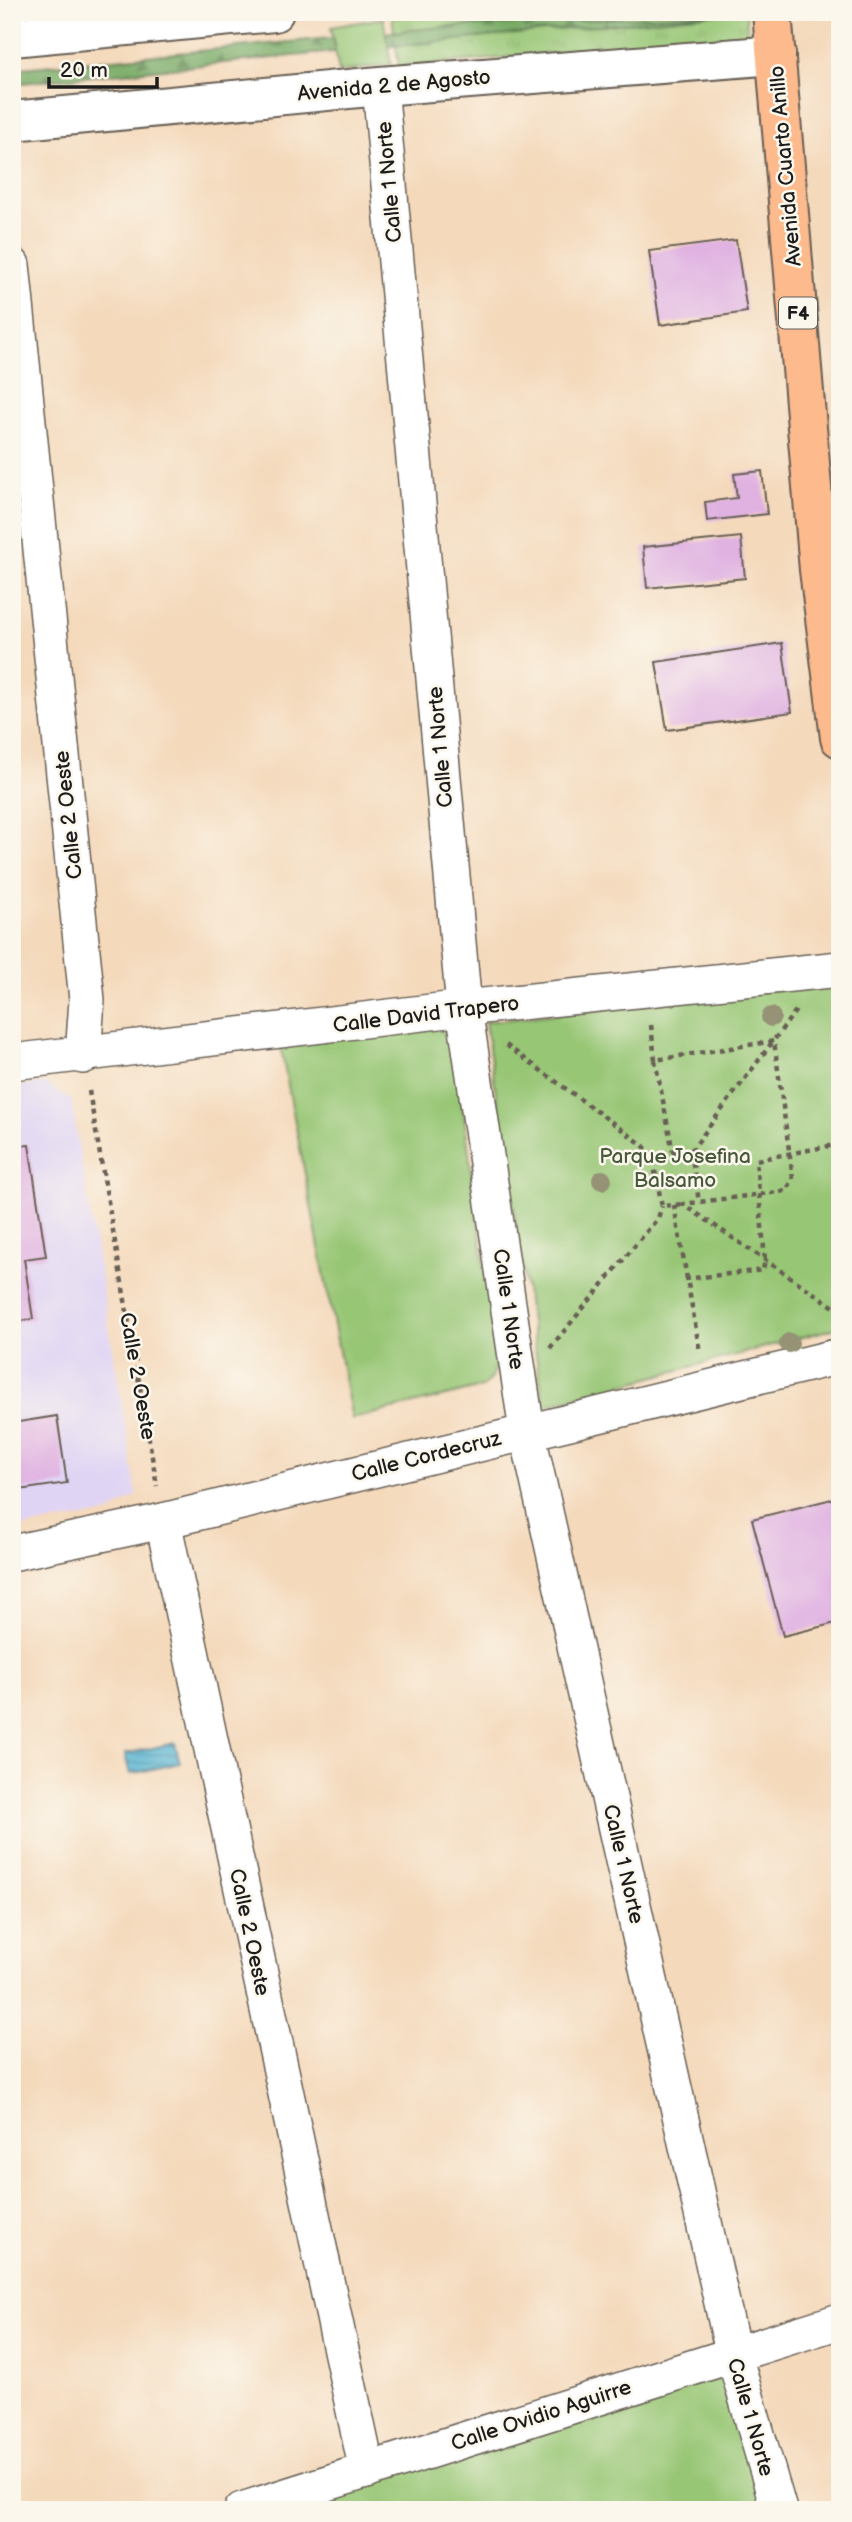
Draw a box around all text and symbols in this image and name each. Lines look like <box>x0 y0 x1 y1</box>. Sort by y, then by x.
scale bar <box>49 46 158 90</box>
text: 20 m <box>60 58 108 83</box>
street label: Avenida Cuarto Anillo <box>764 64 807 267</box>
street label: Avenida 2 de Agosto <box>296 65 492 106</box>
street label: Calle 1 Norte <box>372 120 407 244</box>
road number: F4 <box>779 298 817 328</box>
street label: Calle 1 Norte <box>423 685 458 809</box>
street label: Calle 2 Oeste <box>49 749 88 880</box>
street label: Calle David Trapero <box>332 991 521 1038</box>
park label: Parque Josefina Balsamo <box>599 1144 751 1193</box>
street label: Calle 1 Norte <box>488 1247 529 1371</box>
street label: Calle 2 Oeste <box>114 1310 161 1442</box>
street label: Calle Cordecruz <box>349 1426 504 1487</box>
street label: Calle 1 Norte <box>598 1802 649 1926</box>
street label: Calle 2 Oeste <box>224 1866 275 1998</box>
street label: Calle 1 Norte <box>722 2355 779 2479</box>
street label: Calle Ovidio Aguirre <box>448 2375 634 2456</box>

